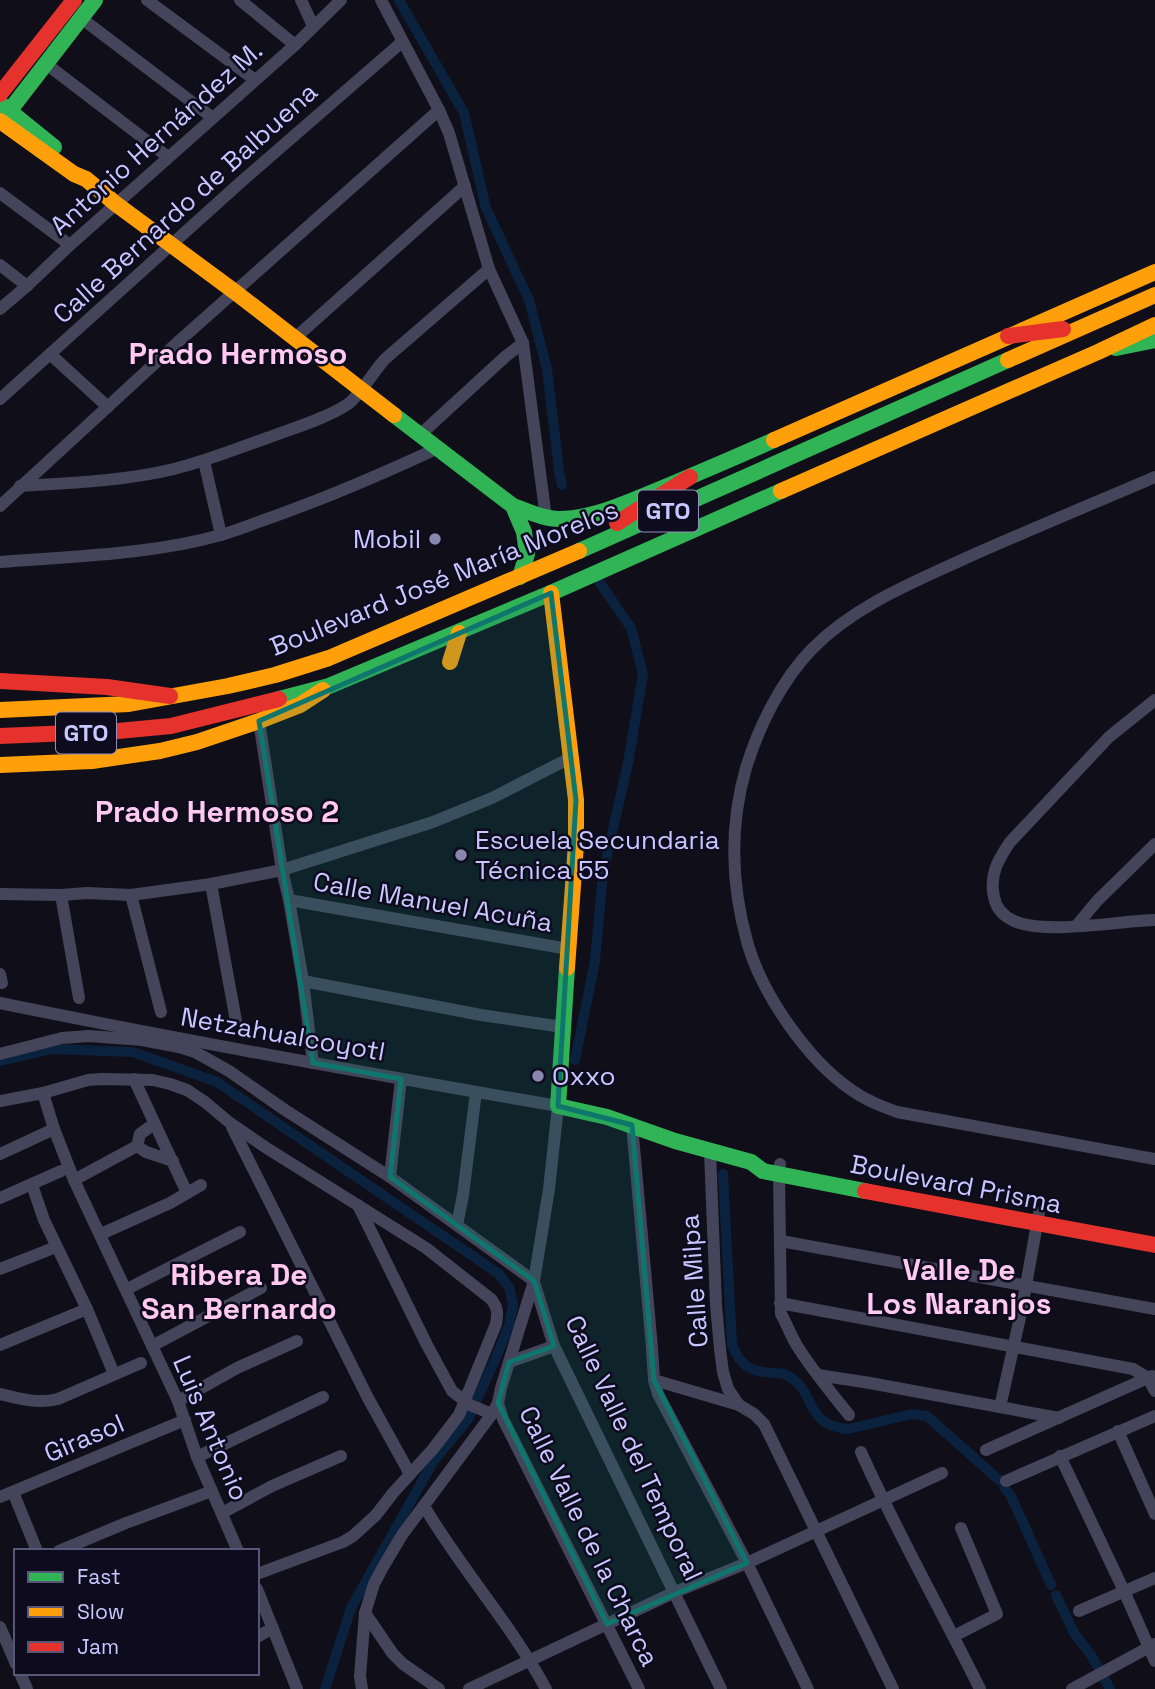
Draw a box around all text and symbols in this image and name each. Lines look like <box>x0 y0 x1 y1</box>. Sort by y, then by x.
street label: Antonio Hernández M. <box>43 33 269 243</box>
street label: Calle Bernardo de Balbuena <box>46 75 325 331</box>
district label: Prado Hermoso <box>129 334 347 373</box>
road number: GTO <box>638 490 698 532</box>
street label: Boulevard José María Morelos <box>265 492 623 664</box>
place label: Mobil <box>353 522 421 556</box>
marker: Mobil <box>427 531 443 547</box>
road number: GTO <box>56 712 116 754</box>
district label: Prado Hermoso 2 <box>95 792 339 831</box>
place label: Escuela Secundaria Técnica 55 <box>475 823 720 887</box>
marker: Escuela Secundaria Técnica 55 <box>453 847 469 863</box>
street label: Calle Manuel Acuña <box>311 864 555 940</box>
street label: Netzahualcoyotl <box>178 999 388 1069</box>
place label: Oxxo <box>552 1059 615 1093</box>
marker: Oxxo <box>530 1068 546 1084</box>
street label: Boulevard Prisma <box>847 1147 1065 1221</box>
street label: Calle Milpa <box>672 1213 716 1349</box>
district label: Valle De Los Naranjos <box>867 1250 1051 1323</box>
district label: Ribera De San Bernardo <box>141 1255 337 1328</box>
street label: Calle Valle del Temporal <box>557 1310 711 1586</box>
street label: Luis Antonio <box>165 1350 257 1506</box>
street label: Calle Valle de la Charca <box>511 1400 667 1672</box>
street label: Girasol <box>39 1406 129 1470</box>
legend <box>14 1549 259 1675</box>
text: Fast <box>77 1563 121 1590</box>
text: Slow <box>77 1598 125 1625</box>
text: Jam <box>77 1633 119 1660</box>

